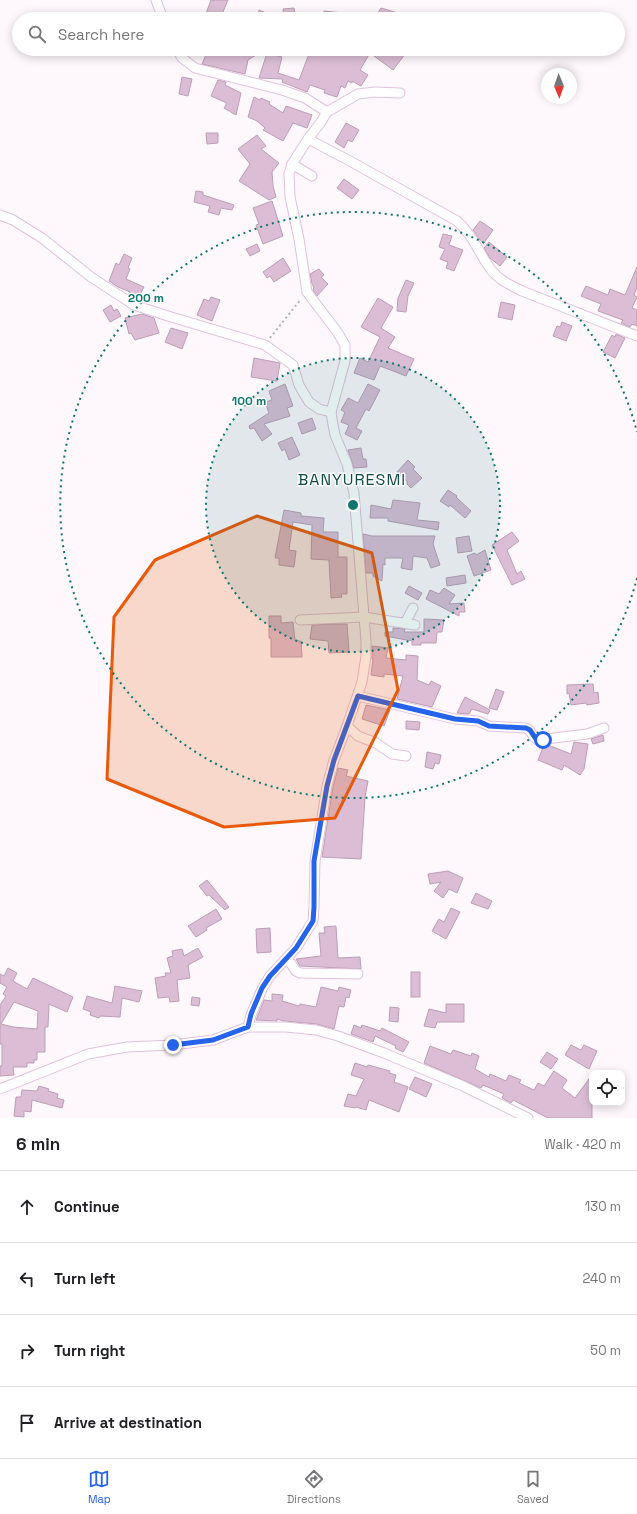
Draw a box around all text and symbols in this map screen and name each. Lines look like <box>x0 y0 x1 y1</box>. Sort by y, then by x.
search box <box>12 12 625 56</box>
icon: search <box>26 23 48 45</box>
text: Search here <box>58 25 144 44</box>
north arrow <box>541 68 577 104</box>
text: 200 m <box>128 290 164 306</box>
text: 100 m <box>232 393 266 409</box>
district label: BANYURESMI <box>298 469 406 490</box>
centre of rings <box>346 498 360 512</box>
route start <box>534 731 552 749</box>
route end <box>164 1036 182 1054</box>
map controls <box>589 1070 625 1106</box>
button: locate <box>589 1070 625 1106</box>
text: 6 min <box>16 1133 60 1155</box>
text: Walk · 420 m <box>544 1136 621 1153</box>
icon: ahead <box>16 1196 38 1218</box>
text: Continue <box>54 1197 120 1216</box>
text: 130 m <box>585 1198 621 1215</box>
icon: left <box>16 1268 38 1290</box>
text: Turn left <box>54 1269 116 1288</box>
text: 240 m <box>583 1270 621 1287</box>
icon: right <box>16 1340 38 1362</box>
text: Turn right <box>54 1341 125 1360</box>
text: 50 m <box>590 1342 621 1359</box>
icon: arrive <box>16 1412 38 1434</box>
text: Arrive at destination <box>54 1413 202 1432</box>
tab: Map <box>88 1468 111 1506</box>
tab: Directions <box>287 1468 341 1506</box>
tab: Saved <box>517 1468 549 1506</box>

